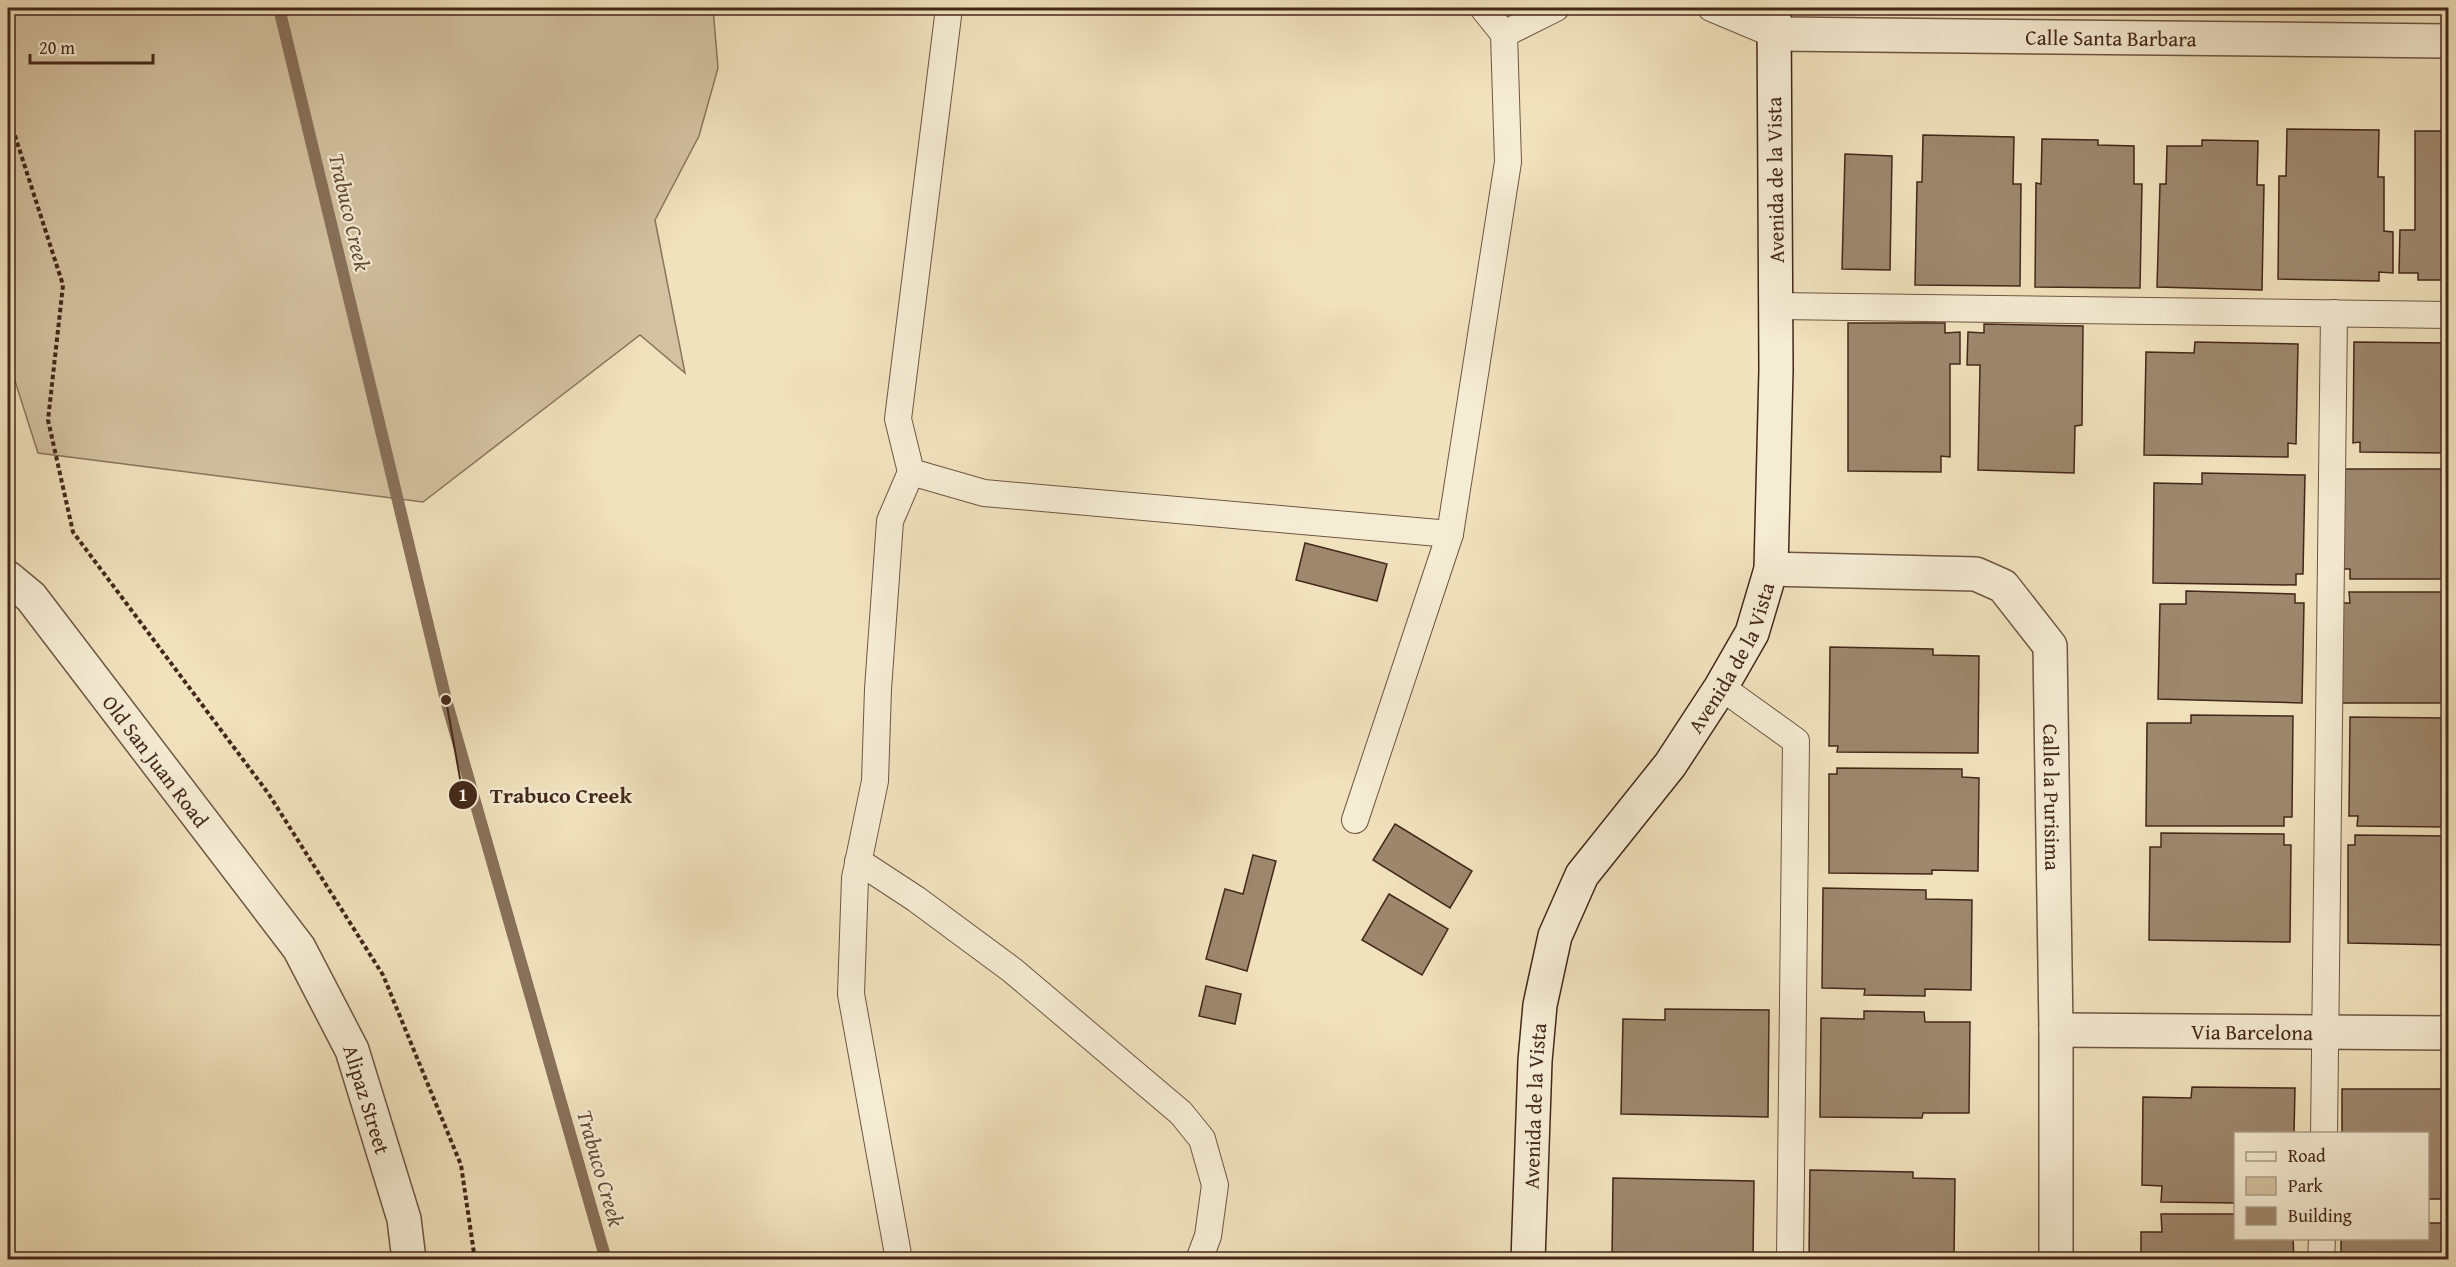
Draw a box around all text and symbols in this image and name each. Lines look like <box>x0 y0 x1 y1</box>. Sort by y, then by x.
street label: Calle Santa Barbara <box>2025 21 2197 54</box>
scale bar <box>30 27 153 65</box>
text: 20 m <box>39 34 75 61</box>
street label: Avenida de la Vista <box>1758 96 1792 263</box>
water label: Trabuco Creek <box>321 150 379 275</box>
street label: Avenida de la Vista <box>1680 578 1782 739</box>
street label: Old San Juan Road <box>95 688 217 834</box>
street label: Calle la Purisima <box>2036 724 2069 871</box>
callout: Trabuco Creek <box>448 775 644 815</box>
text: Trabuco Creek <box>490 779 632 811</box>
text: 1 <box>458 781 468 808</box>
street label: Via Barcelona <box>2191 1016 2313 1047</box>
street label: Avenida de la Vista <box>1515 1022 1554 1190</box>
street label: Alipaz Street <box>336 1041 399 1158</box>
water label: Trabuco Creek <box>569 1106 633 1231</box>
legend <box>2234 1132 2429 1240</box>
text: Road <box>2288 1142 2326 1169</box>
text: Park <box>2288 1172 2324 1199</box>
text: Building <box>2288 1202 2352 1229</box>

